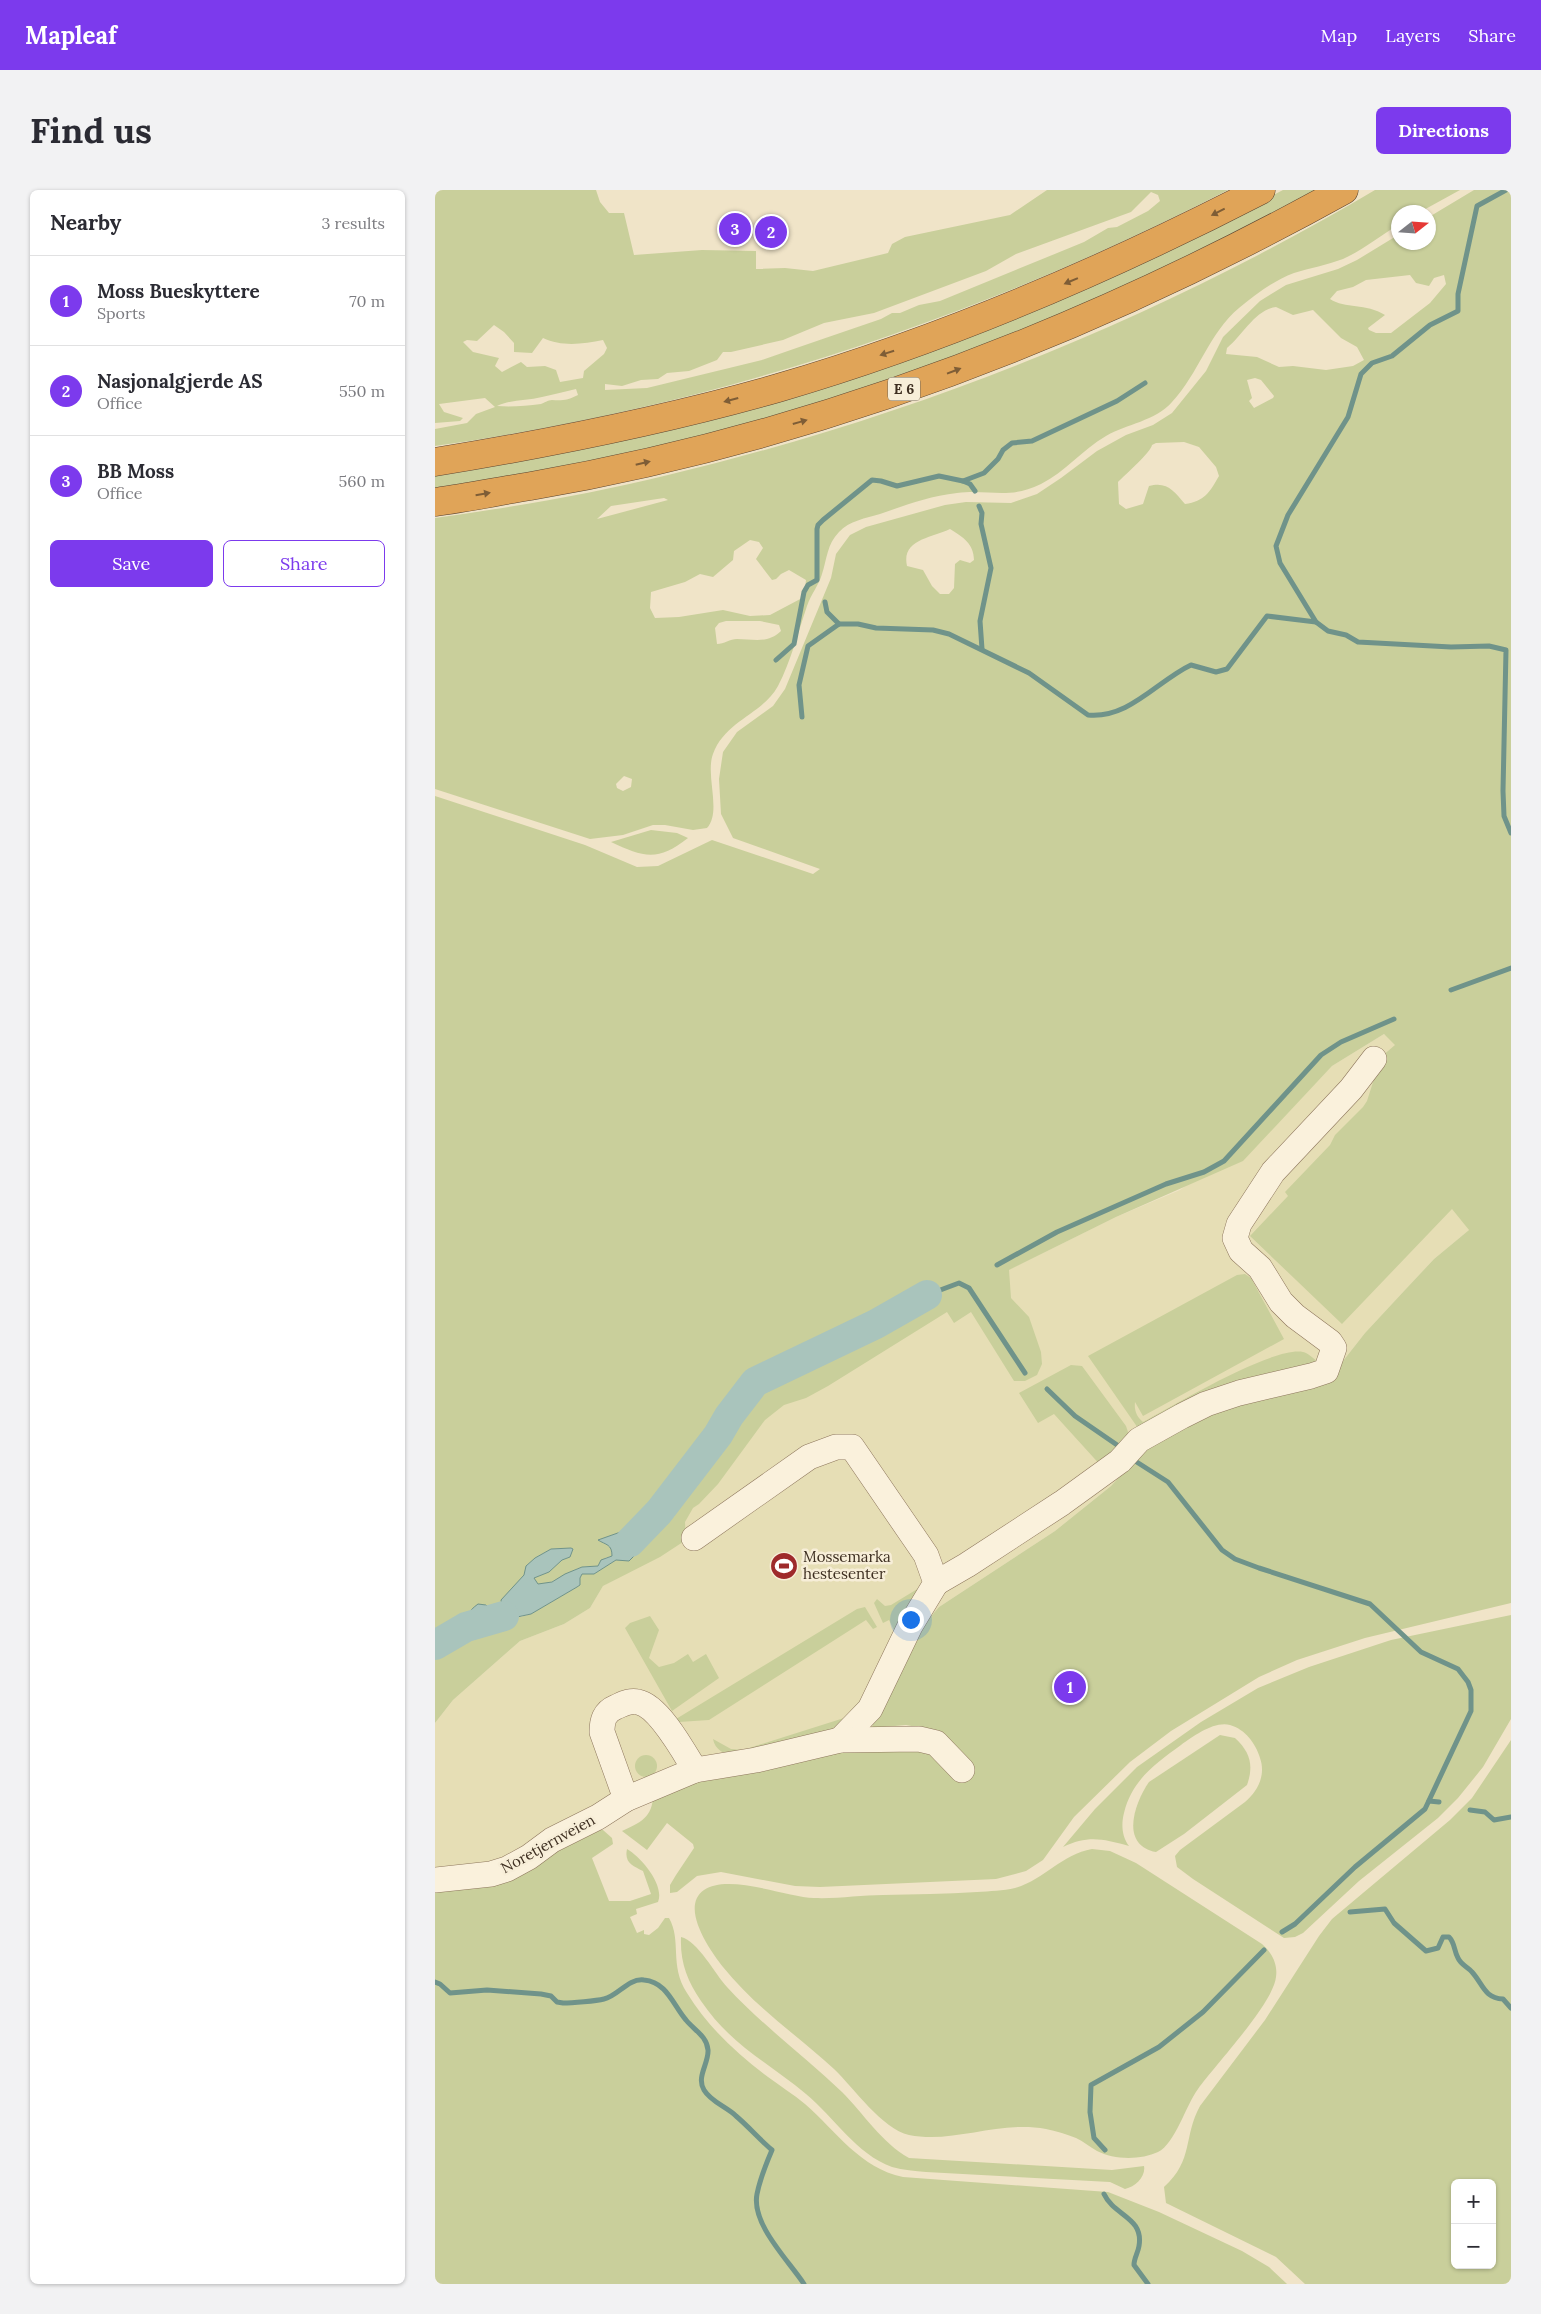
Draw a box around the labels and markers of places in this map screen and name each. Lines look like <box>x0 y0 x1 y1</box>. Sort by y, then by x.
pin: 3 <box>719 210 751 248</box>
pin: 2 <box>755 213 787 251</box>
place label: Mossemarka hestesenter <box>803 1547 891 1583</box>
sports icon: Mossemarka hestesenter <box>769 1551 799 1581</box>
pin: 1 <box>1054 1668 1086 1706</box>

